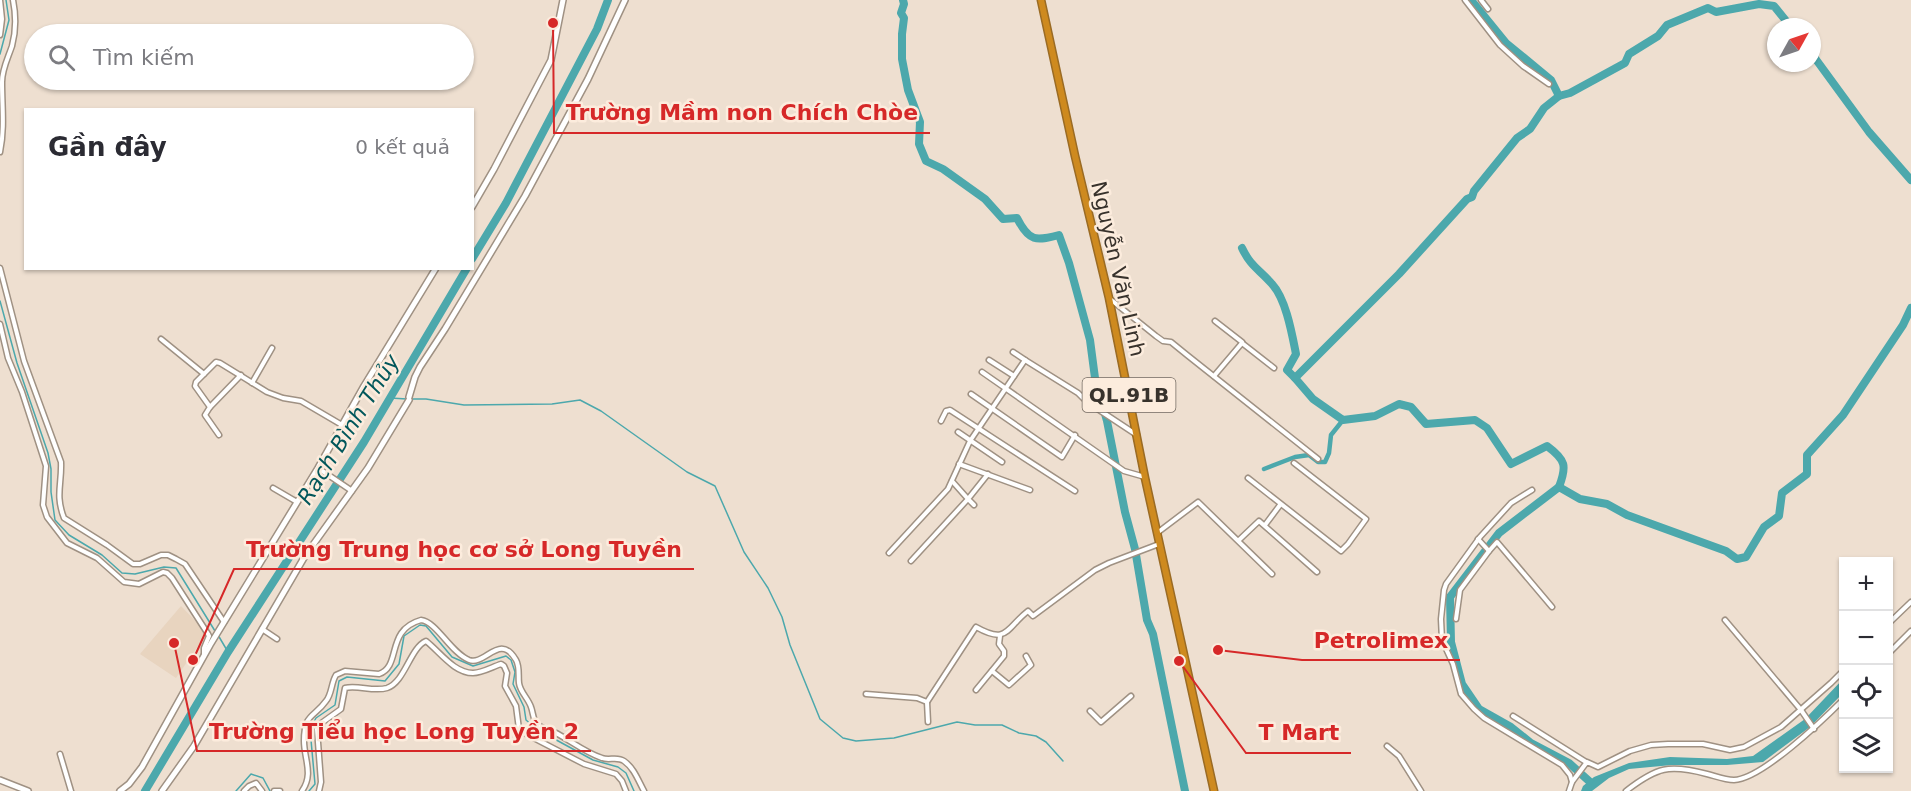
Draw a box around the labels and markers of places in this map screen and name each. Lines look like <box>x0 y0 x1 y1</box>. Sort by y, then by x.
callout: Trường Mầm non Chích Chòe <box>554 93 930 133</box>
callout: Trường Trung học cơ sở Long Tuyền <box>234 529 694 569</box>
callout: Petrolimex <box>1302 620 1460 660</box>
callout: Trường Tiểu học Long Tuyền 2 <box>197 711 591 751</box>
callout: T Mart <box>1246 713 1351 753</box>

